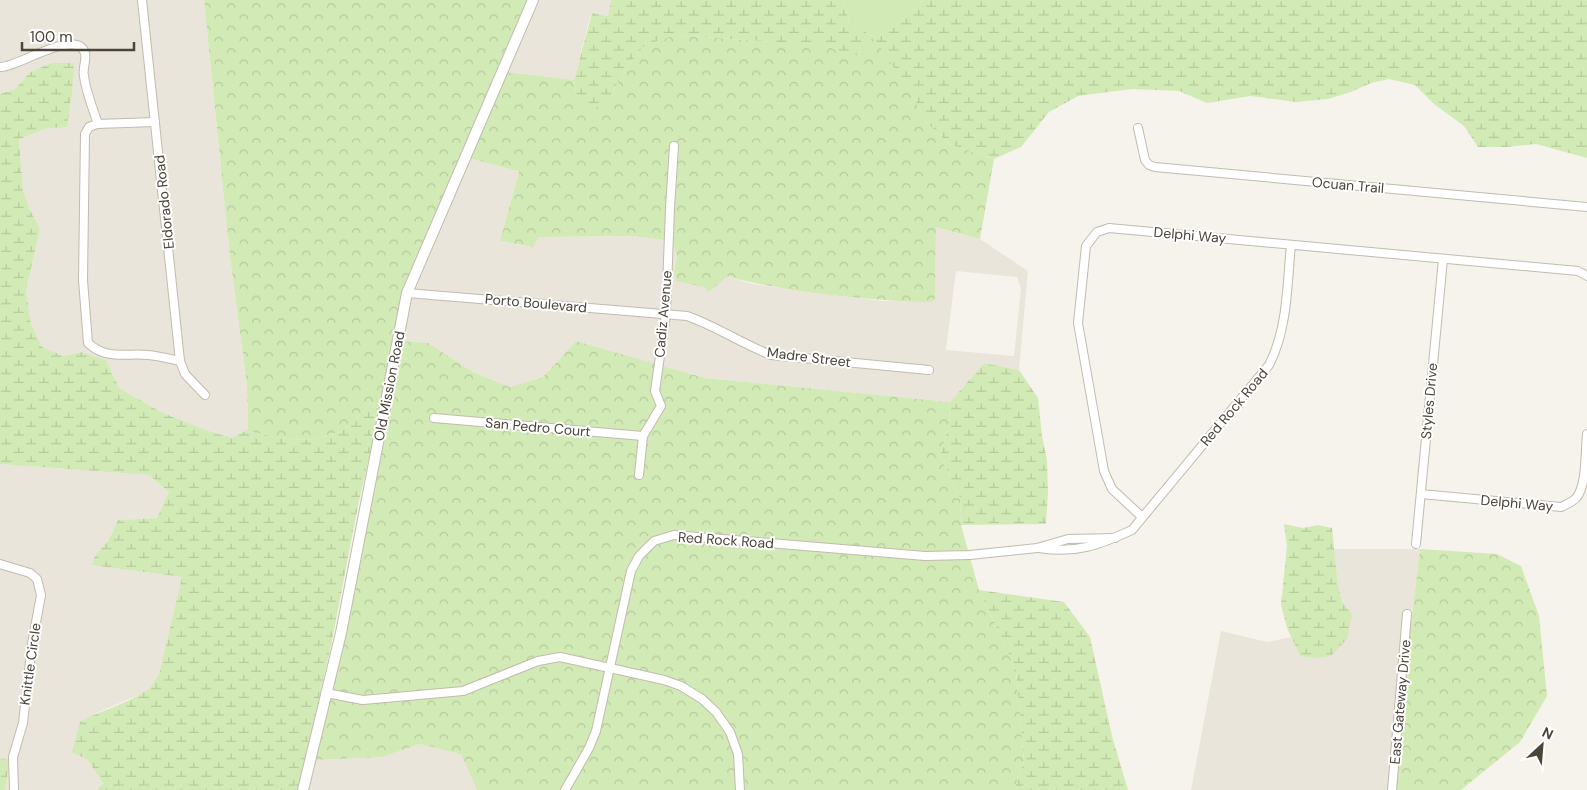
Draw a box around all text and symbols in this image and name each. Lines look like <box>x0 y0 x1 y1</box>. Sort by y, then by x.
scale bar <box>22 20 135 52</box>
text: 100 m <box>30 27 73 47</box>
street label: Eldorado Road <box>150 154 178 250</box>
street label: Ocuan Trail <box>1311 173 1385 197</box>
street label: Delphi Way <box>1153 223 1227 247</box>
street label: Cadiz Avenue <box>650 270 676 358</box>
street label: Porto Boulevard <box>484 290 588 316</box>
street label: Old Mission Road <box>370 329 408 443</box>
street label: Madre Street <box>766 343 852 371</box>
street label: Styles Drive <box>1417 362 1441 440</box>
street label: Red Rock Road <box>1196 364 1272 450</box>
street label: San Pedro Court <box>484 413 592 441</box>
street label: Delphi Way <box>1480 491 1554 515</box>
street label: Red Rock Road <box>678 528 774 552</box>
street label: Knittle Circle <box>15 622 45 706</box>
street label: East Gateway Drive <box>1386 639 1414 765</box>
north arrow <box>1517 720 1567 770</box>
text: N <box>1539 723 1556 744</box>

